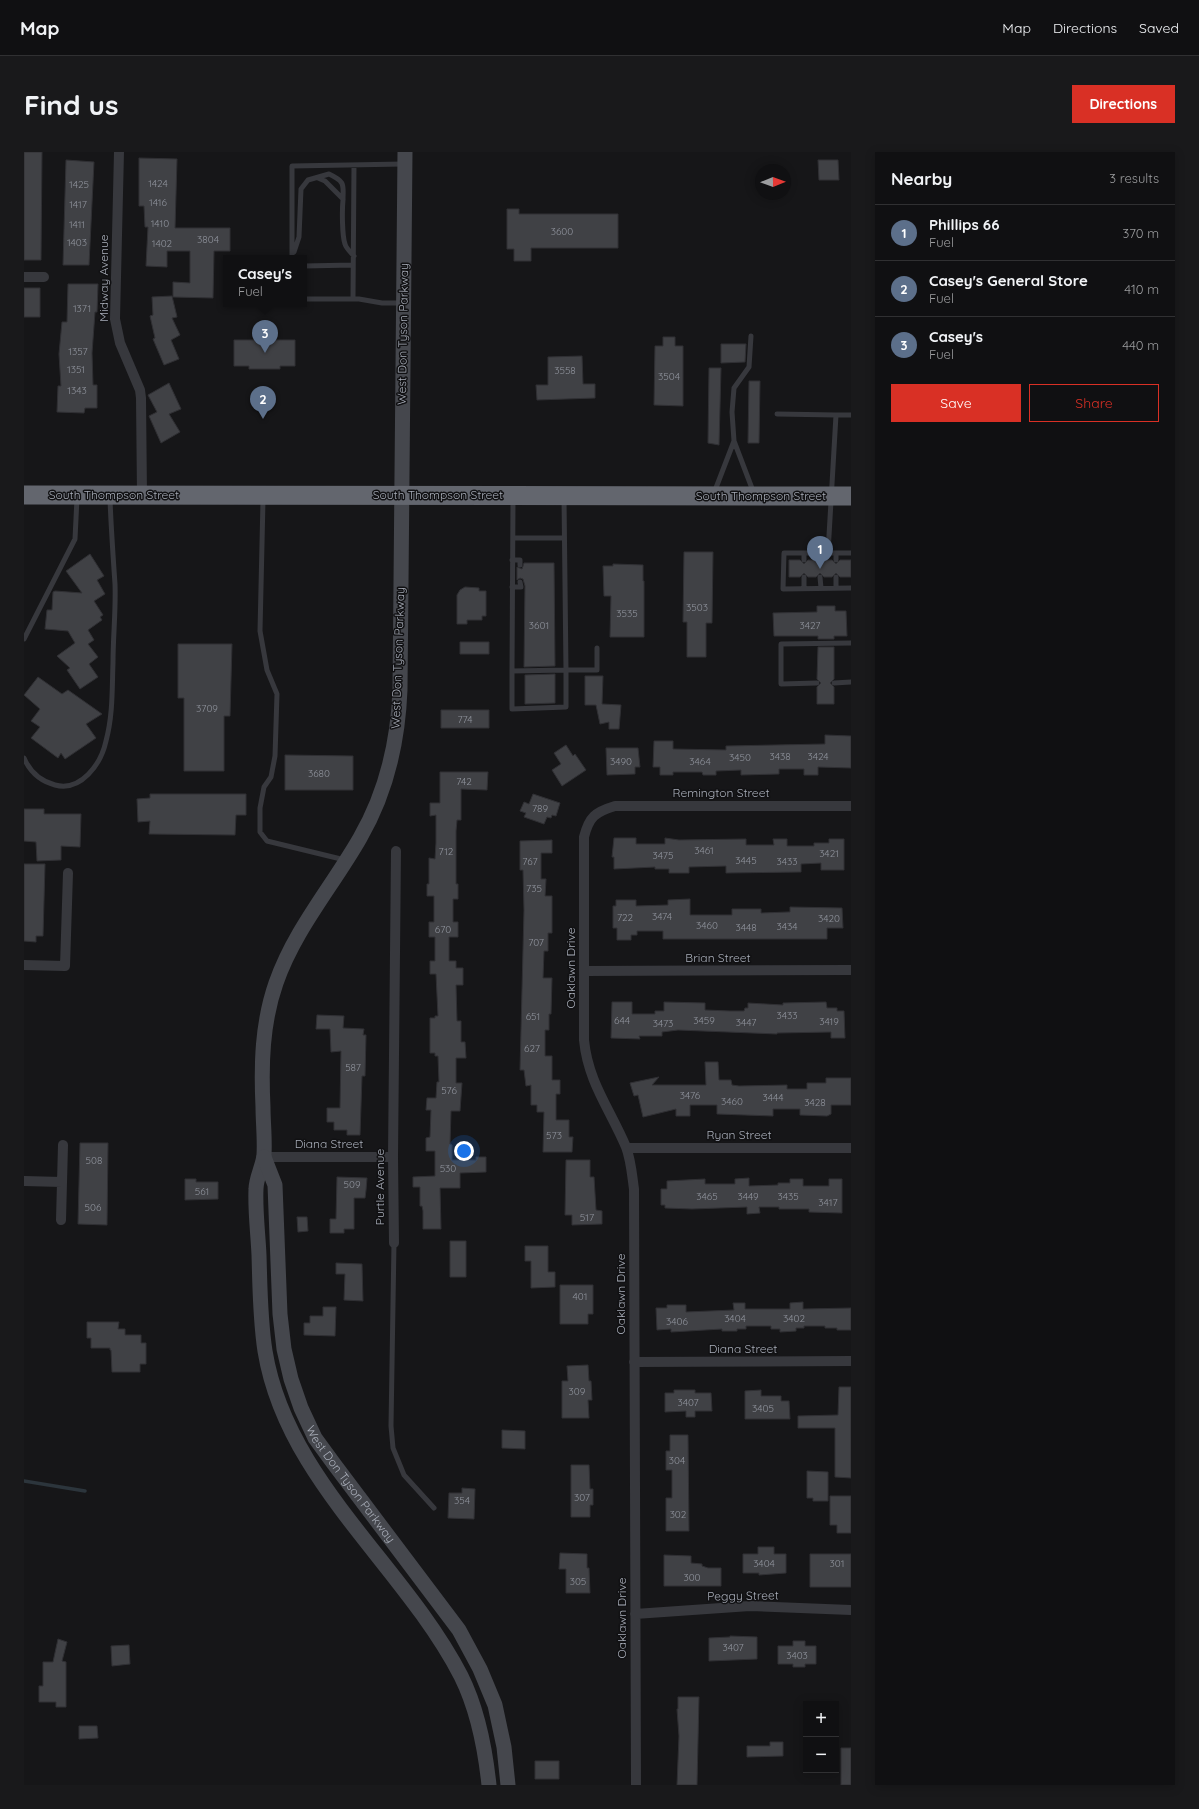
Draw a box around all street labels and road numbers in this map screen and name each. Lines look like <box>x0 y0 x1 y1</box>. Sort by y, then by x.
street label: Midway Avenue <box>96 234 111 322</box>
street label: West Don Tyson Parkway <box>394 263 411 405</box>
street label: South Thompson Street <box>49 487 179 502</box>
street label: South Thompson Street <box>373 487 503 502</box>
street label: South Thompson Street <box>696 488 826 503</box>
street label: West Don Tyson Parkway <box>388 587 407 729</box>
street label: Remington Street <box>673 785 769 800</box>
street label: Oaklawn Drive <box>563 927 578 1008</box>
street label: Brian Street <box>685 950 751 965</box>
street label: Ryan Street <box>706 1127 772 1142</box>
street label: Diana Street <box>295 1136 363 1151</box>
street label: Purtle Avenue <box>372 1149 387 1225</box>
street label: Oaklawn Drive <box>613 1253 628 1334</box>
street label: Diana Street <box>709 1341 777 1356</box>
street label: West Don Tyson Parkway <box>303 1423 399 1546</box>
street label: Oaklawn Drive <box>614 1577 629 1658</box>
street label: Peggy Street <box>707 1587 779 1604</box>

